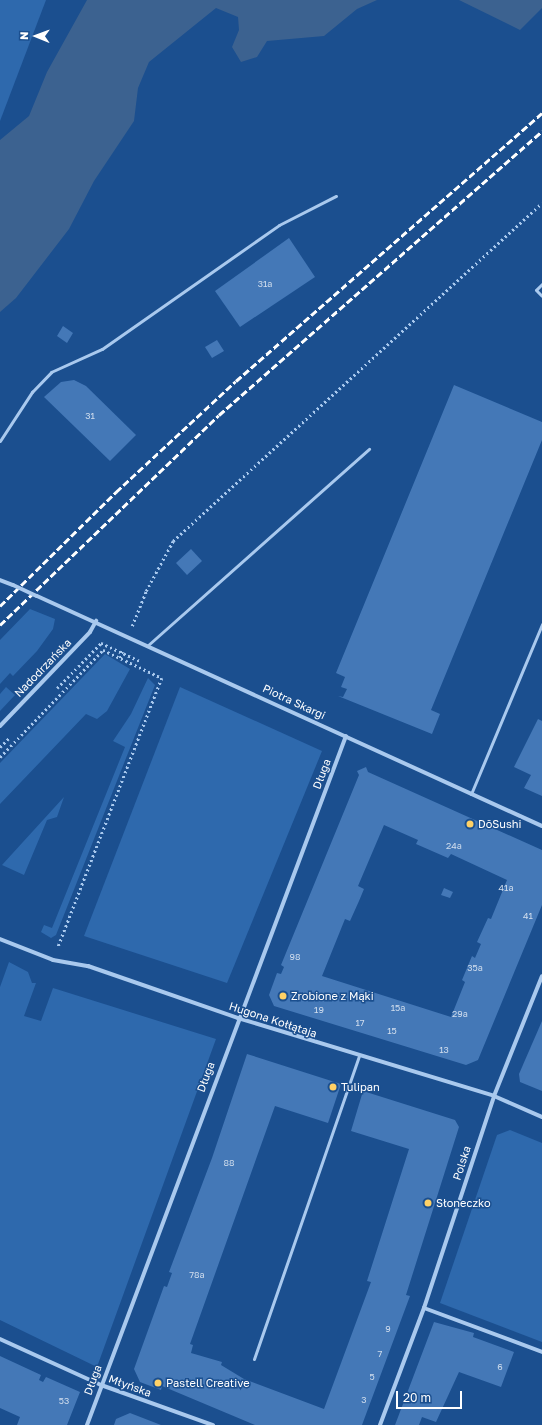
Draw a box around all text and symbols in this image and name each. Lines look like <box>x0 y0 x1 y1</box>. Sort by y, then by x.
north arrow <box>16 16 56 56</box>
text: N <box>17 31 30 40</box>
house number: 31a <box>258 279 272 289</box>
house number: 31 <box>85 411 95 421</box>
street label: Nadodrzańska <box>12 636 74 700</box>
street label: Piotra Skargi <box>261 682 327 722</box>
street label: Długa <box>310 757 334 791</box>
place label: DōSushi <box>478 817 522 831</box>
marker: DōSushi <box>465 819 475 829</box>
house number: 24a <box>446 841 462 851</box>
house number: 41a <box>499 883 513 893</box>
house number: 41 <box>523 911 533 921</box>
house number: 98 <box>290 952 300 962</box>
house number: 35a <box>467 963 483 973</box>
place label: Zrobione z Mąki <box>291 989 374 1003</box>
marker: Zrobione z Mąki <box>278 991 288 1001</box>
street label: Hugona Kołłątaja <box>227 1000 319 1040</box>
house number: 15a <box>391 1003 405 1013</box>
house number: 19 <box>314 1005 324 1015</box>
house number: 29a <box>452 1009 468 1019</box>
house number: 17 <box>355 1018 365 1028</box>
house number: 15 <box>387 1026 397 1036</box>
house number: 13 <box>439 1045 449 1055</box>
street label: Długa <box>194 1060 218 1094</box>
place label: Tulipan <box>341 1080 380 1094</box>
marker: Tulipan <box>328 1082 338 1092</box>
street label: Polska <box>450 1144 474 1182</box>
house number: 88 <box>224 1158 234 1168</box>
place label: Słoneczko <box>436 1196 491 1210</box>
marker: Słoneczko <box>423 1198 433 1208</box>
house number: 78a <box>189 1270 205 1280</box>
house number: 9 <box>385 1324 391 1334</box>
house number: 7 <box>378 1349 382 1359</box>
house number: 6 <box>497 1362 503 1372</box>
street label: Długa <box>81 1363 105 1397</box>
street label: Młyńska <box>107 1372 153 1400</box>
house number: 5 <box>369 1372 375 1382</box>
place label: Pastell Creative <box>166 1376 250 1390</box>
marker: Pastell Creative <box>153 1378 163 1388</box>
scale bar <box>398 1383 464 1409</box>
text: 20 m <box>403 1390 431 1405</box>
house number: 3 <box>361 1395 367 1405</box>
house number: 53 <box>59 1396 69 1406</box>

